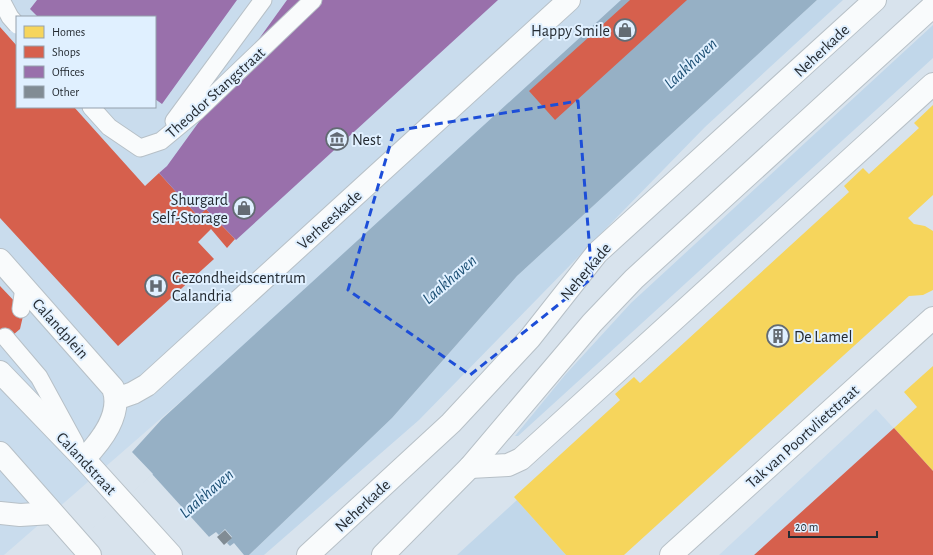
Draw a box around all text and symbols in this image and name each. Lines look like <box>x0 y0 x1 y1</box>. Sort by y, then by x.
legend <box>16 16 156 108</box>
shop icon: Happy Smile <box>612 17 638 43</box>
street label: Neherkade <box>791 21 852 80</box>
place label: Happy Smile <box>531 23 610 40</box>
text: Homes <box>52 26 85 38</box>
water label: Laakhaven <box>661 35 720 92</box>
street label: Theodor Stangstraat <box>163 44 268 141</box>
text: Shops <box>52 46 80 58</box>
text: Offices <box>52 66 85 78</box>
text: Other <box>52 86 79 98</box>
museum icon: Nest <box>324 126 350 152</box>
place label: Nest <box>352 132 381 148</box>
street label: Verheeskade <box>295 187 365 252</box>
place label: Shurgard Self-Storage <box>152 192 228 226</box>
shop icon: Shurgard Self-Storage <box>231 195 257 221</box>
street label: Neherkade <box>557 240 614 303</box>
water label: Laakhaven <box>419 251 480 307</box>
place label: Gezondheidscentrum Calandria <box>172 270 306 304</box>
hospital icon: Gezondheidscentrum Calandria <box>143 273 169 299</box>
street label: Calandplein <box>29 295 91 362</box>
building icon: De Lamel <box>765 323 791 349</box>
place label: De Lamel <box>794 329 852 345</box>
street label: Tak van Poortvlietstraat <box>743 382 862 491</box>
street label: Calandstraat <box>53 429 119 498</box>
water label: Laakhaven <box>176 465 237 521</box>
street label: Neherkade <box>332 476 393 535</box>
scale bar <box>789 513 877 539</box>
text: 20 m <box>795 521 818 533</box>

